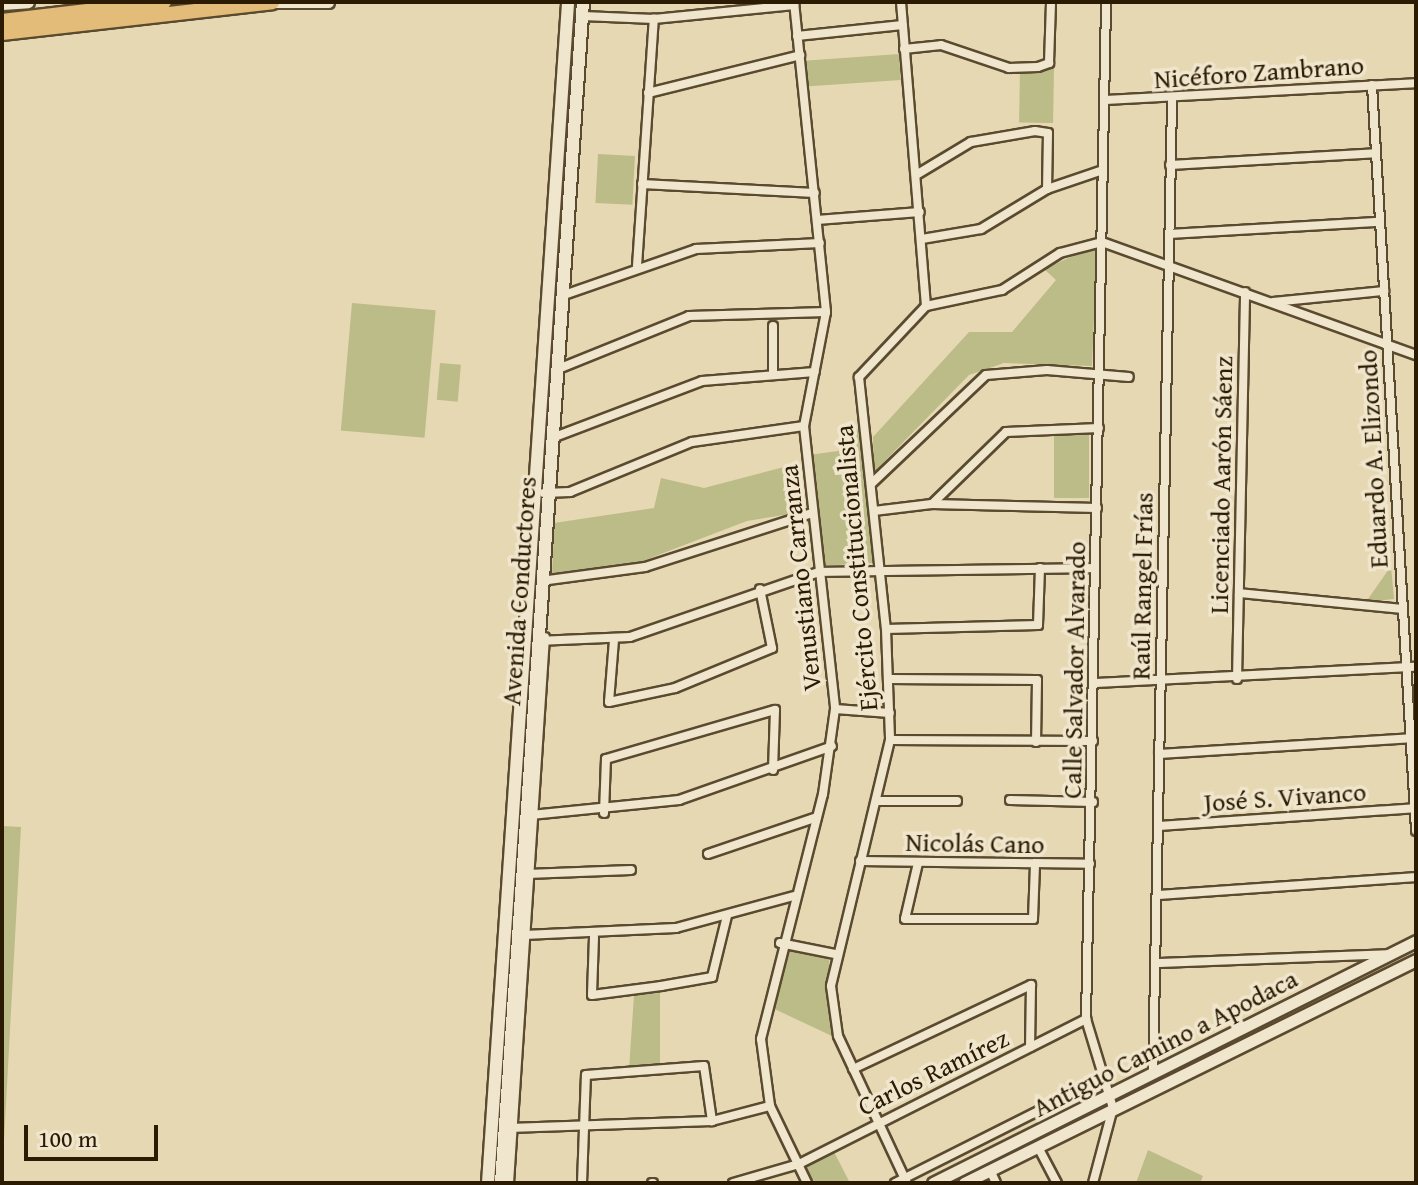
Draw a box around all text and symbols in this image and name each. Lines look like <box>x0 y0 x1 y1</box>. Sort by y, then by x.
street label: Nicéforo Zambrano <box>1153 49 1365 95</box>
street label: Eduardo A. Elizondo <box>1352 349 1394 569</box>
street label: Licenciado Aarón Sáenz <box>1203 356 1239 614</box>
street label: Ejército Constitucionalista <box>828 424 884 712</box>
street label: Venustiano Carranza <box>773 463 827 693</box>
street label: Avenida Conductores <box>495 475 543 707</box>
street label: Raúl Rangel Frías <box>1125 492 1159 680</box>
street label: Calle Salvador Alvarado <box>1056 541 1092 799</box>
street label: José S. Vivanco <box>1203 776 1367 818</box>
street label: Nicolás Cano <box>905 826 1045 860</box>
street label: Antiguo Camino a Apodaca <box>1028 963 1302 1123</box>
street label: Carlos Ramírez <box>853 1022 1013 1122</box>
scale bar <box>28 1109 162 1159</box>
text: 100 m <box>38 1121 98 1156</box>

